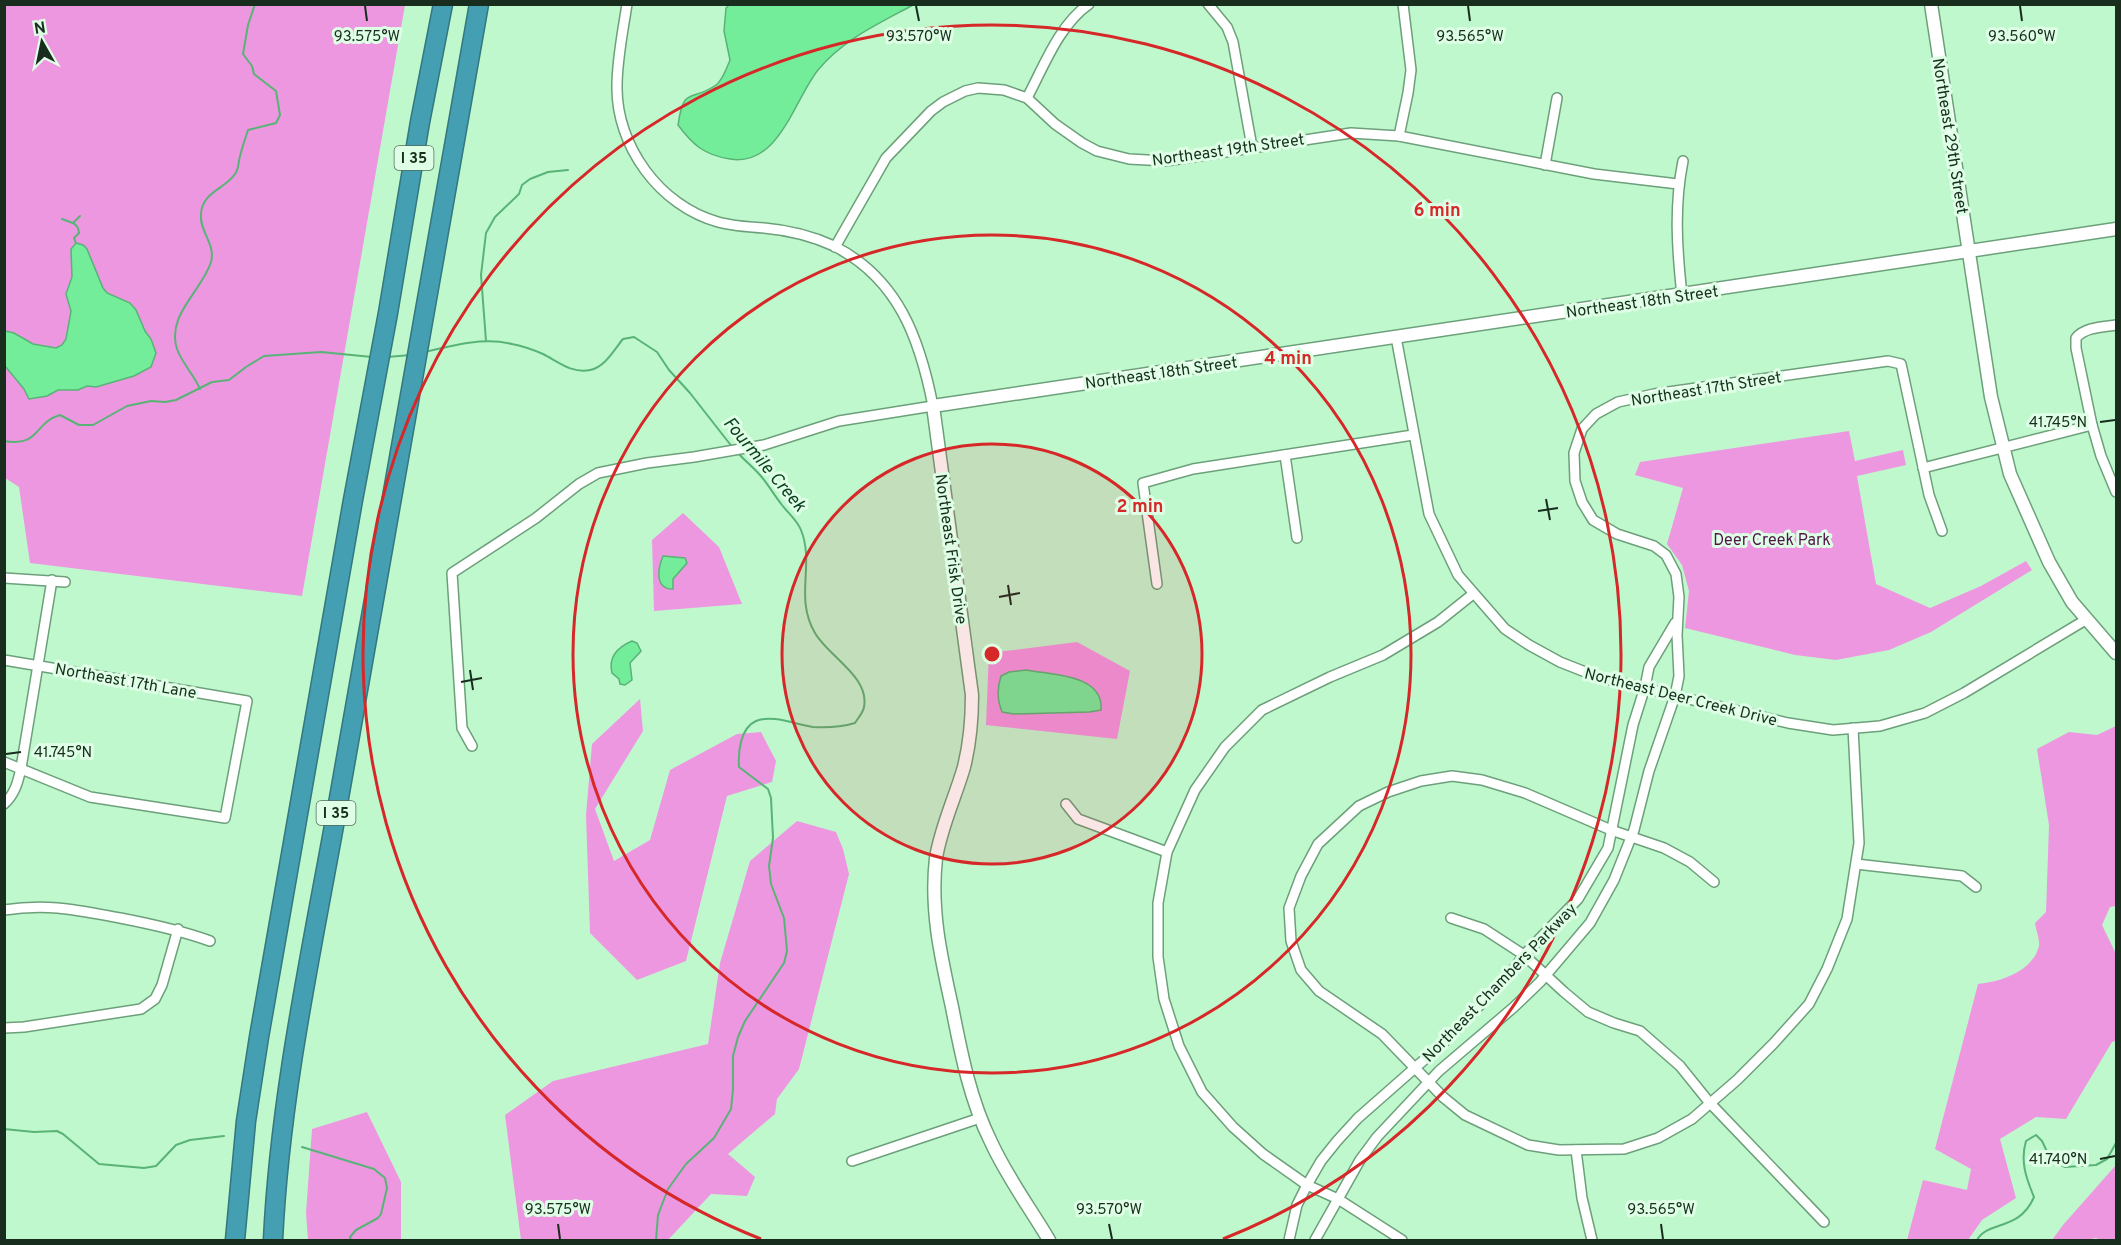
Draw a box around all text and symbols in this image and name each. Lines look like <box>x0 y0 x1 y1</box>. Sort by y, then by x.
north arrow <box>12 12 72 72</box>
text: N <box>33 18 47 40</box>
text: 93.575°W <box>334 28 400 47</box>
text: 93.570°W <box>886 28 952 47</box>
text: 93.565°W <box>1436 28 1504 47</box>
text: 93.560°W <box>1988 28 2056 47</box>
street label: Northeast 29th Street <box>1927 57 1971 216</box>
street label: Northeast 19th Street <box>1151 130 1306 172</box>
road number: I 35 <box>394 146 434 170</box>
text: 6 min <box>1413 200 1461 223</box>
street label: Northeast 18th Street <box>1565 282 1720 324</box>
text: 4 min <box>1264 348 1312 371</box>
street label: Northeast 18th Street <box>1084 353 1239 395</box>
street label: Northeast 17th Street <box>1630 368 1783 412</box>
water label: Fourmile Creek <box>717 413 811 518</box>
text: 41.745°N <box>2029 414 2087 433</box>
street label: Northeast Frisk Drive <box>930 473 970 626</box>
text: 2 min <box>1116 496 1164 519</box>
park label: Deer Creek Park <box>1713 531 1831 551</box>
centre of rings <box>982 644 1002 664</box>
street label: Northeast 17th Lane <box>53 660 198 704</box>
street label: Northeast Deer Creek Drive <box>1582 664 1779 732</box>
text: 41.745°N <box>34 744 92 763</box>
road number: I 35 <box>316 801 356 825</box>
street label: Northeast Chambers Parkway <box>1419 900 1582 1067</box>
text: 41.740°N <box>2029 1151 2087 1170</box>
text: 93.575°W <box>525 1201 591 1220</box>
text: 93.570°W <box>1076 1201 1142 1220</box>
text: 93.565°W <box>1627 1201 1695 1220</box>

